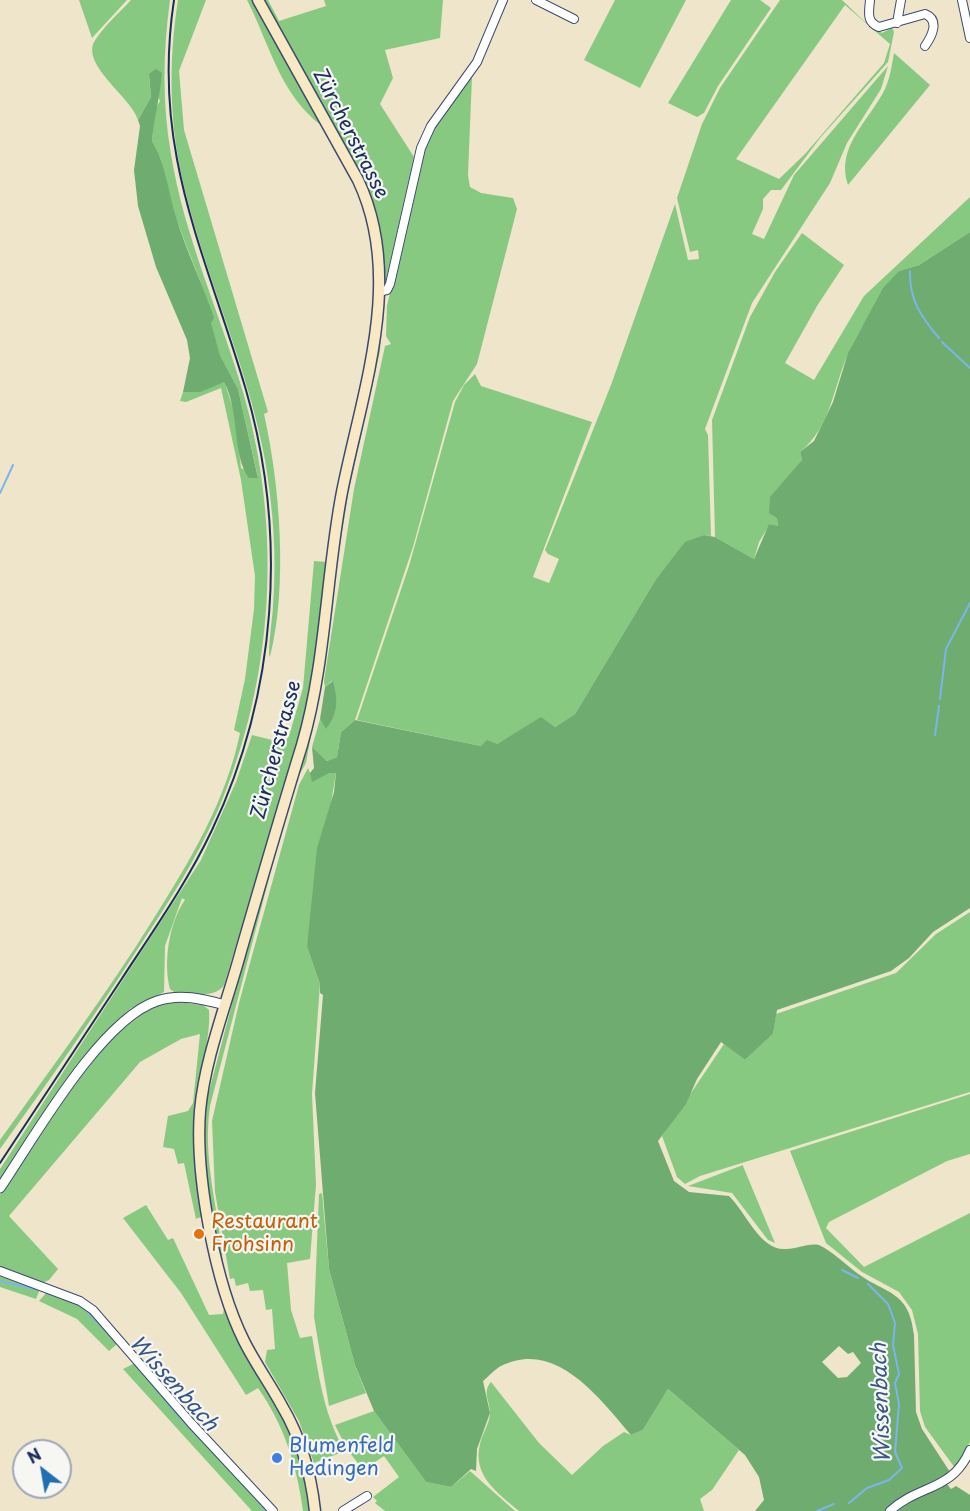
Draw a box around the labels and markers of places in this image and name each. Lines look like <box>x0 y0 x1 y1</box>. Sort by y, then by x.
place label: Restaurant Frohsinn <box>211 1210 318 1257</box>
marker: Restaurant Frohsinn <box>192 1227 206 1241</box>
place label: Blumenfeld Hedingen <box>289 1434 394 1481</box>
marker: Blumenfeld Hedingen <box>270 1451 284 1465</box>

